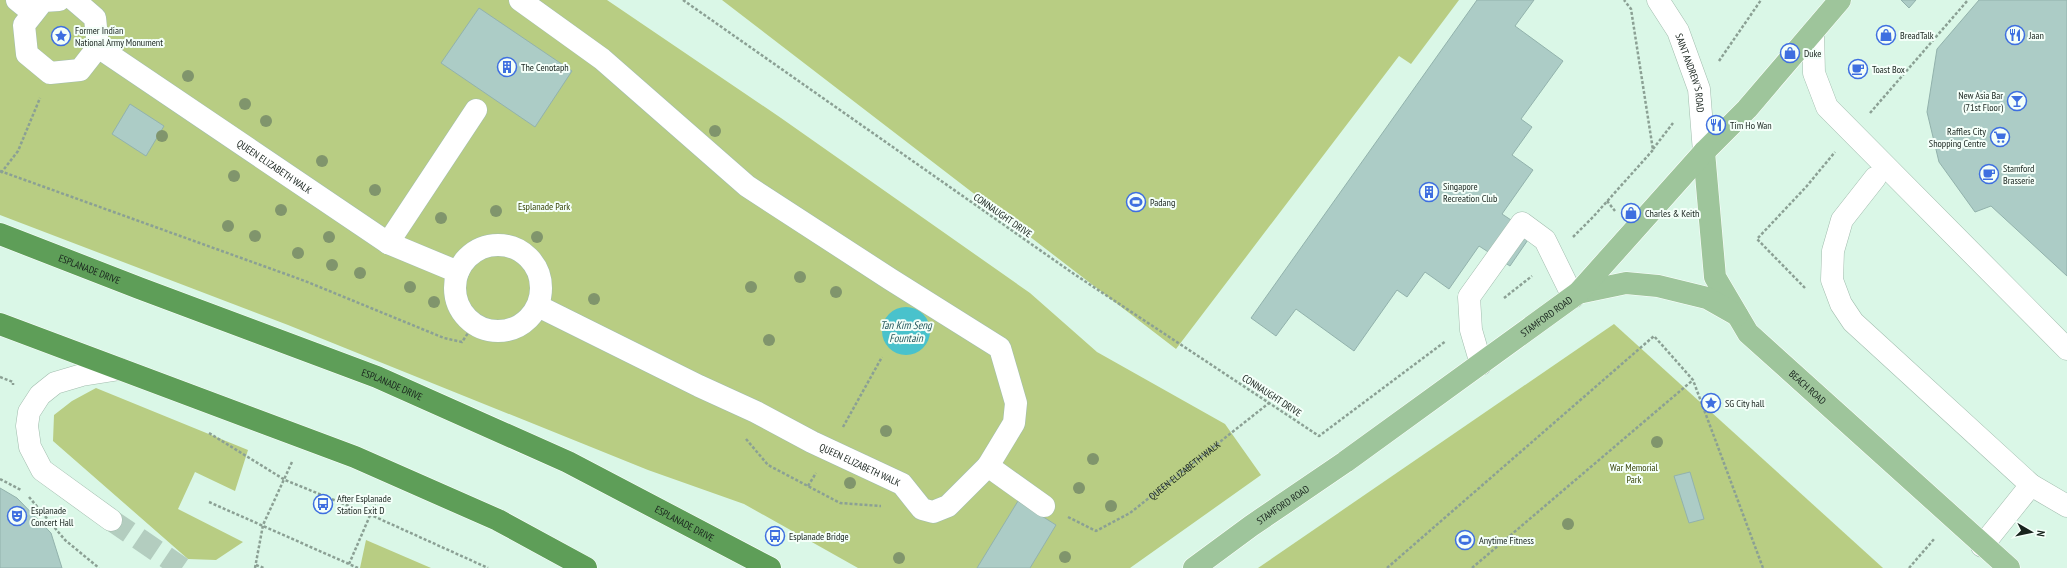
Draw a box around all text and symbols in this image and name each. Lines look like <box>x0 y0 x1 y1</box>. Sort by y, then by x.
place label: Former Indian National Army Monument <box>75 24 163 49</box>
shop icon: BreadTalk <box>1875 24 1897 46</box>
restaurant icon: Jaan <box>2004 24 2026 46</box>
place icon: Former Indian National Army Monument <box>50 25 72 47</box>
place label: BreadTalk <box>1900 29 1934 42</box>
place label: Jaan <box>2028 29 2044 42</box>
street label: SAINT ANDREW'S ROAD <box>1672 32 1707 113</box>
shop icon: Duke <box>1779 42 1801 64</box>
place label: Duke <box>1804 47 1822 60</box>
building icon: The Cenotaph <box>496 56 518 78</box>
cafe icon: Toast Box <box>1847 58 1869 80</box>
place label: The Cenotaph <box>521 61 569 74</box>
place label: Toast Box <box>1872 63 1905 76</box>
place label: New Asia Bar (71st Floor) <box>1958 89 2004 114</box>
bar icon: New Asia Bar (71st Floor) <box>2006 90 2028 112</box>
restaurant icon: Tim Ho Wan <box>1705 114 1727 136</box>
place label: Tim Ho Wan <box>1730 119 1772 132</box>
place label: Raffles City Shopping Centre <box>1929 125 1986 150</box>
supermarket icon: Raffles City Shopping Centre <box>1989 126 2011 148</box>
street label: QUEEN ELIZABETH WALK <box>234 137 314 197</box>
place label: Stamford Brasserie <box>2003 162 2034 187</box>
cafe icon: Stamford Brasserie <box>1978 163 2000 185</box>
place label: Singapore Recreation Club <box>1443 180 1497 205</box>
building icon: Singapore Recreation Club <box>1418 181 1440 203</box>
street label: CONNAUGHT DRIVE <box>971 190 1034 240</box>
sports icon: Padang <box>1125 191 1147 213</box>
place label: Padang <box>1150 196 1175 209</box>
park label: Esplanade Park <box>518 200 570 213</box>
shop icon: Charles & Keith <box>1620 202 1642 224</box>
place label: Charles & Keith <box>1645 207 1699 220</box>
street label: ESPLANADE DRIVE <box>57 251 122 287</box>
street label: STAMFORD ROAD <box>1518 293 1575 340</box>
water label: Tan Kim Seng Fountain <box>880 318 933 345</box>
street label: ESPLANADE DRIVE <box>360 366 425 403</box>
street label: BEACH ROAD <box>1786 367 1829 407</box>
street label: CONNAUGHT DRIVE <box>1240 371 1304 419</box>
place icon: SG City hall <box>1700 392 1722 414</box>
place label: SG City hall <box>1725 397 1765 410</box>
street label: QUEEN ELIZABETH WALK <box>1146 438 1223 503</box>
street label: QUEEN ELIZABETH WALK <box>817 440 902 489</box>
park label: War Memorial Park <box>1610 461 1659 486</box>
street label: STAMFORD ROAD <box>1254 482 1312 527</box>
place label: After Esplanade Station Exit D <box>337 492 391 517</box>
bus stop icon: After Esplanade Station Exit D <box>312 493 334 515</box>
street label: ESPLANADE DRIVE <box>653 503 716 545</box>
place label: Esplanade Concert Hall <box>31 504 74 529</box>
theatre icon: Esplanade Concert Hall <box>6 505 28 527</box>
north arrow <box>2011 512 2051 552</box>
bus stop icon: Esplanade Bridge <box>764 525 786 547</box>
sports icon: Anytime Fitness <box>1454 529 1476 551</box>
place label: Esplanade Bridge <box>789 530 849 543</box>
text: N <box>2033 530 2048 538</box>
place label: Anytime Fitness <box>1479 534 1535 547</box>

